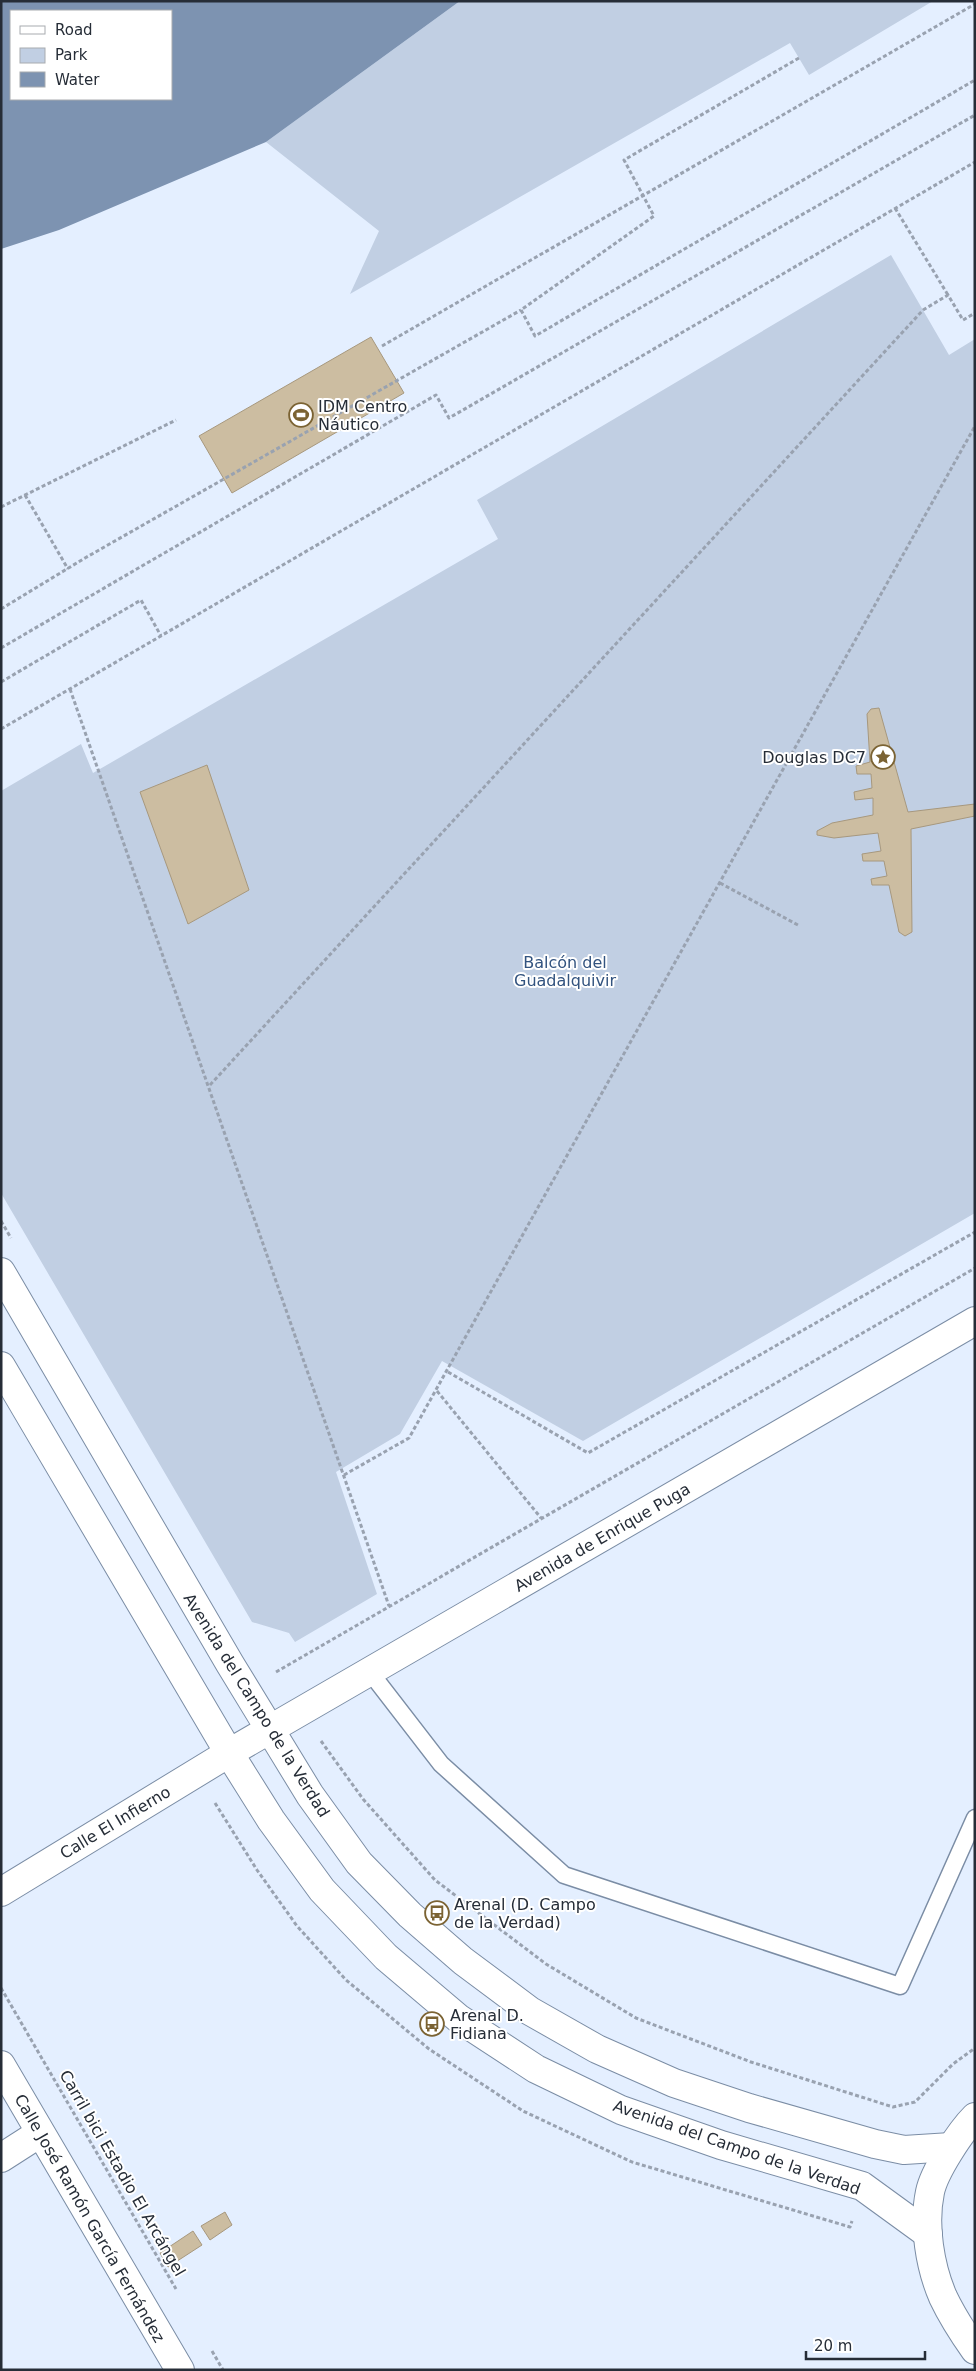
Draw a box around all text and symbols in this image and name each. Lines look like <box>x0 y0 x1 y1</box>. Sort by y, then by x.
legend <box>10 10 172 100</box>
text: Road <box>55 21 93 39</box>
text: Park <box>55 46 88 64</box>
text: Water <box>55 71 100 89</box>
place label: IDM Centro Náutico <box>318 397 407 434</box>
sports icon: IDM Centro Náutico <box>288 402 314 428</box>
place icon: Douglas DC7 <box>870 744 896 770</box>
place label: Douglas DC7 <box>762 748 866 767</box>
park label: Balcón del Guadalquivir <box>514 953 616 990</box>
street label: Avenida de Enrique Puga <box>511 1479 694 1596</box>
street label: Avenida del Campo de la Verdad <box>180 1590 334 1821</box>
street label: Calle El Infierno <box>57 1782 174 1863</box>
place label: Arenal (D. Campo de la Verdad) <box>454 1895 596 1932</box>
bus stop icon: Arenal (D. Campo de la Verdad) <box>424 1900 450 1926</box>
place label: Arenal D. Fidiana <box>450 2006 524 2043</box>
bus stop icon: Arenal D. Fidiana <box>419 2011 445 2037</box>
street label: Carril bici Estadio El Arcángel <box>56 2067 189 2280</box>
street label: Calle José Ramón García Fernández <box>11 2091 169 2346</box>
street label: Avenida del Campo de la Verdad <box>611 2096 863 2199</box>
scale bar <box>806 2328 925 2360</box>
text: 20 m <box>814 2337 852 2355</box>

